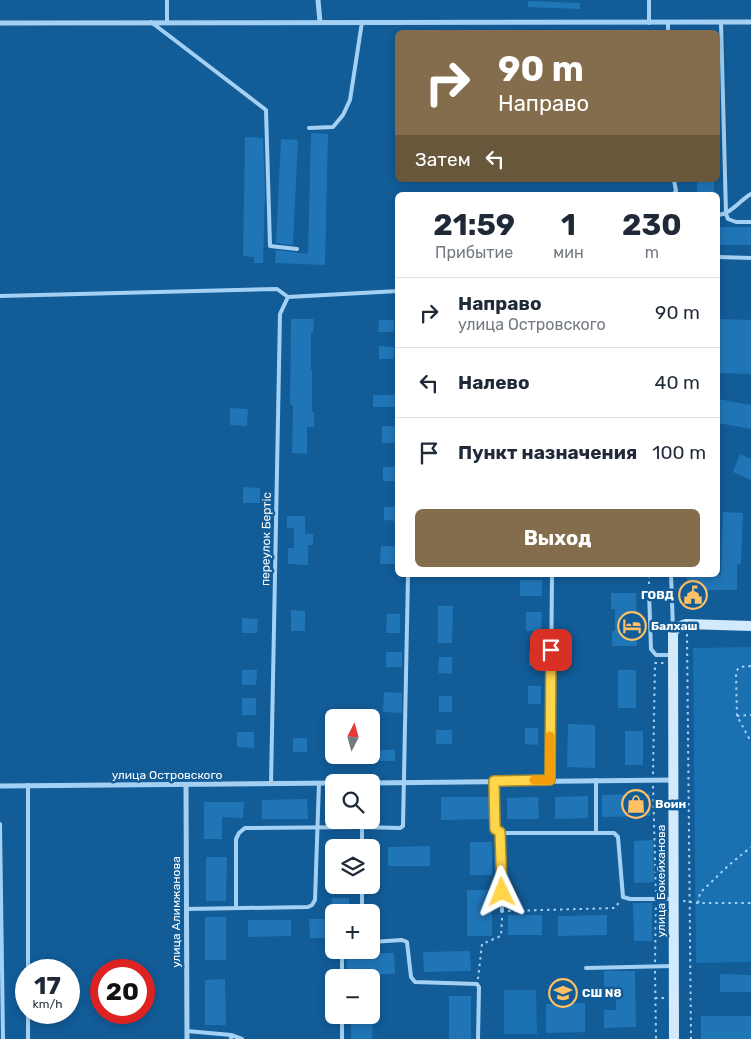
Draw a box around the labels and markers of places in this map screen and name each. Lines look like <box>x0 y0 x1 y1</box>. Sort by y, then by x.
public building icon: ГОВД <box>678 580 708 610</box>
place label: ГОВД <box>641 588 674 602</box>
hotel icon: Балхаш <box>617 611 647 641</box>
place label: Балхаш <box>651 619 698 633</box>
pin <box>530 629 572 671</box>
shop icon: Воин <box>621 789 651 819</box>
place label: Воин <box>655 797 686 811</box>
school or university icon: СШ N8 <box>548 978 578 1008</box>
place label: СШ N8 <box>582 986 622 1000</box>

